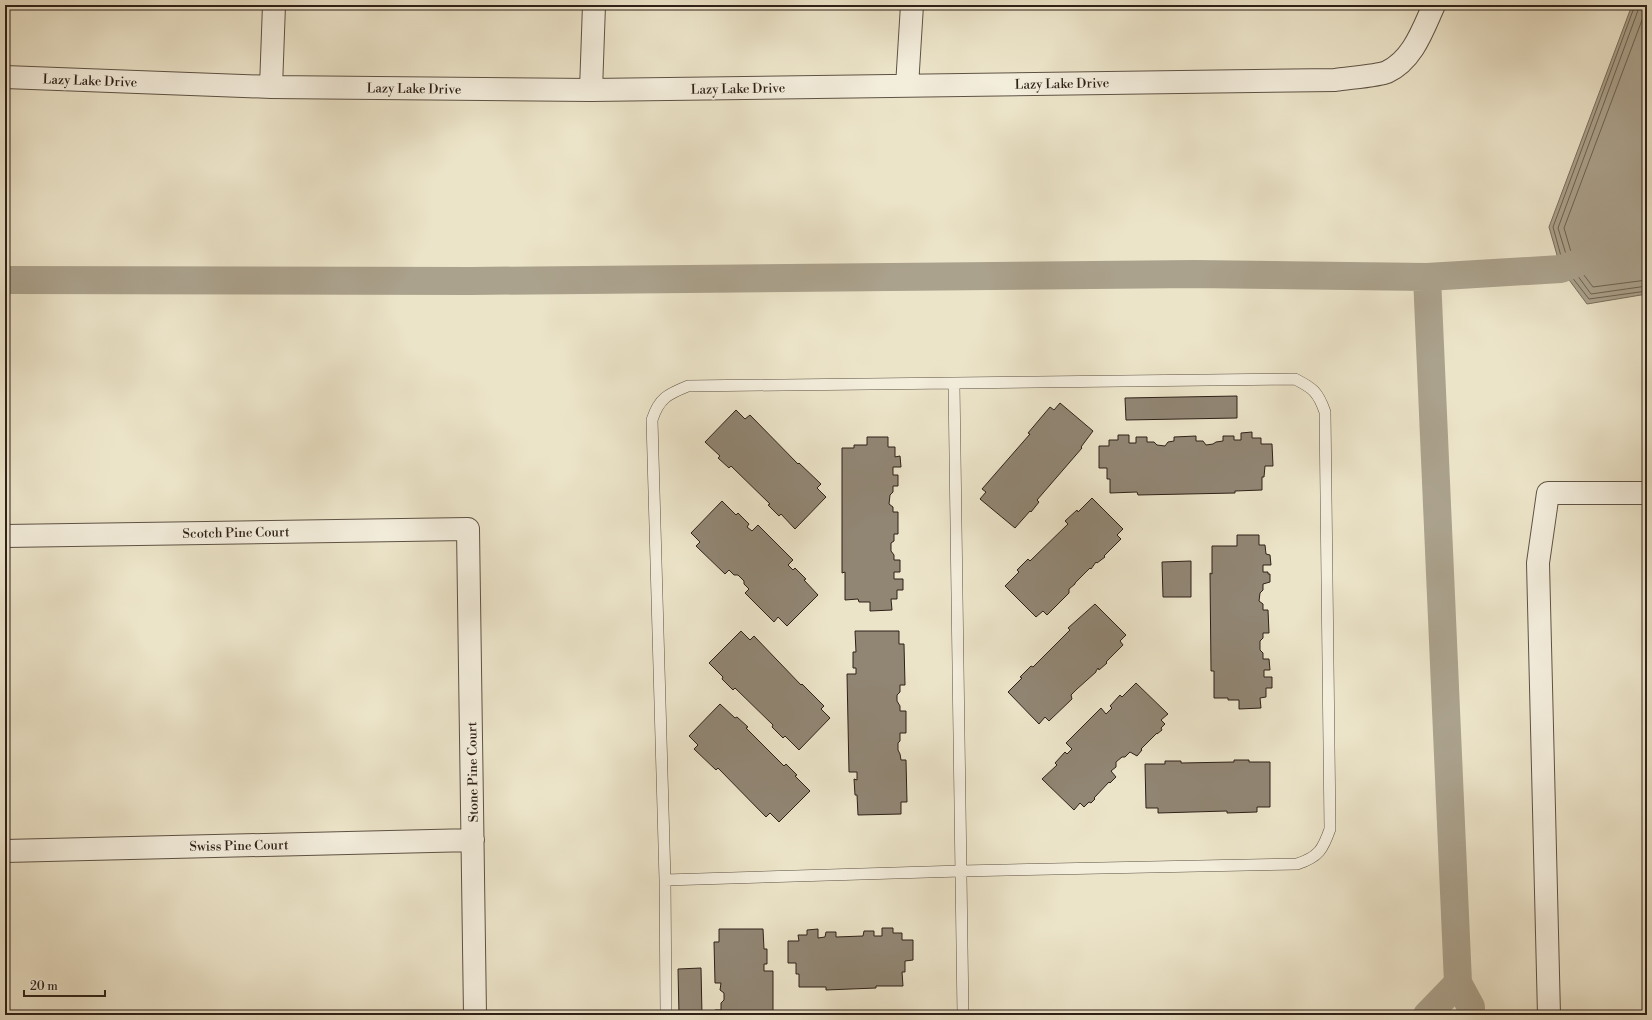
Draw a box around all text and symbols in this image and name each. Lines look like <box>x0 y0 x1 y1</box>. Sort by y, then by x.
street label: Lazy Lake Drive <box>42 71 138 91</box>
street label: Lazy Lake Drive <box>1015 75 1110 93</box>
street label: Lazy Lake Drive <box>367 80 462 98</box>
street label: Lazy Lake Drive <box>691 80 786 98</box>
street label: Scotch Pine Court <box>182 524 290 542</box>
street label: Stone Pine Court <box>464 721 482 822</box>
street label: Swiss Pine Court <box>189 837 289 855</box>
scale bar <box>24 972 105 998</box>
text: 20 m <box>30 979 58 994</box>

